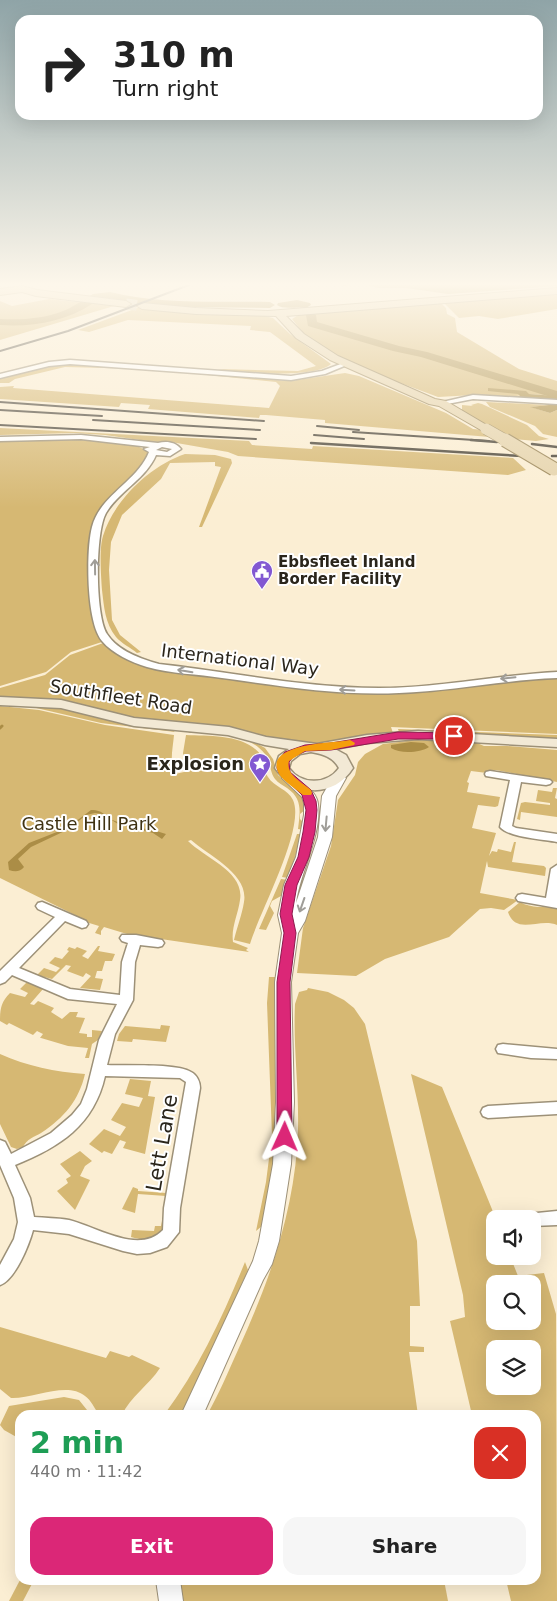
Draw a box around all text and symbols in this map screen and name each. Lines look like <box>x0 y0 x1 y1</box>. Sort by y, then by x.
icon: right <box>30 35 95 100</box>
text: 310 m <box>113 35 235 75</box>
text: Turn right <box>113 76 218 101</box>
place label: Ebbsfleet Inland Border Facility <box>278 553 415 588</box>
one-way arrow <box>90 559 100 575</box>
public building icon: Ebbsfleet Inland Border Facility <box>250 559 274 590</box>
street label: International Way <box>160 639 321 680</box>
one-way arrow <box>178 666 194 676</box>
one-way arrow <box>501 673 517 683</box>
street label: Southfleet Road <box>48 675 194 718</box>
one-way arrow <box>339 685 355 694</box>
pin <box>433 715 475 757</box>
icon: arrive <box>440 722 468 750</box>
place icon: Explosion <box>248 752 272 783</box>
place label: Explosion <box>147 753 244 774</box>
park label: Castle Hill Park <box>22 813 157 834</box>
one-way arrow <box>322 815 331 831</box>
one-way arrow <box>297 896 306 912</box>
street label: Lett Lane <box>142 1093 182 1193</box>
position arrow <box>258 1110 310 1162</box>
map controls <box>486 1210 541 1395</box>
button: sound <box>486 1210 541 1265</box>
button: search <box>486 1275 541 1330</box>
button: layers <box>486 1340 541 1395</box>
text: 2 min <box>30 1425 124 1460</box>
button: close <box>474 1427 526 1479</box>
text: 440 m · 11:42 <box>30 1462 143 1481</box>
button: Exit <box>30 1517 273 1575</box>
button: Share <box>283 1517 526 1575</box>

